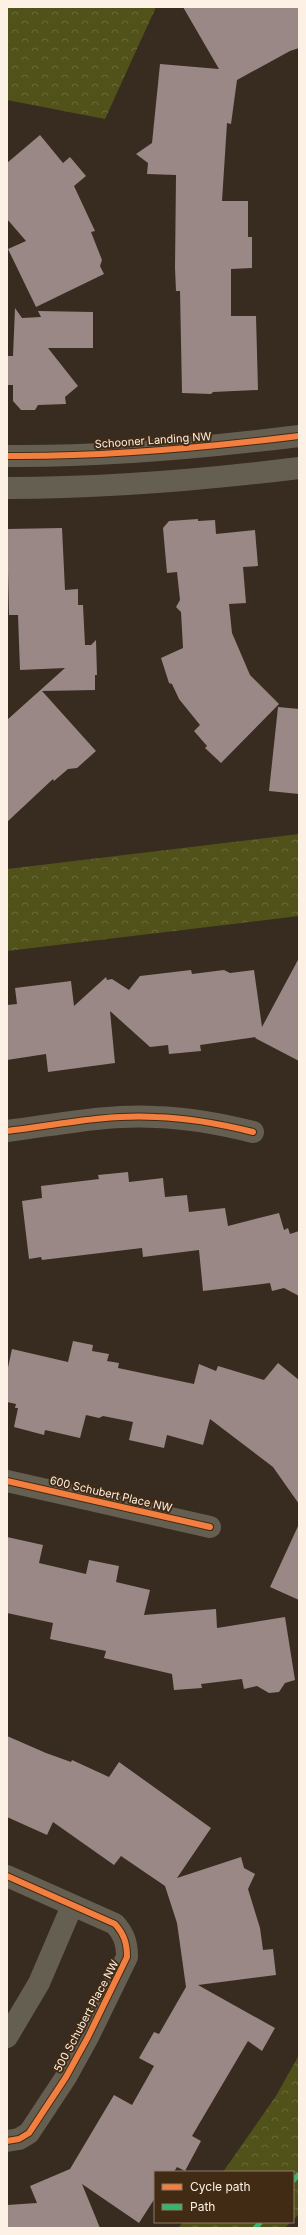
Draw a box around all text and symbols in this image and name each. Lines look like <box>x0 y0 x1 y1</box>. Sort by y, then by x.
street label: Schooner Landing NW <box>94 429 212 451</box>
street label: 600 Schubert Place NW <box>48 1473 174 1515</box>
street label: 500 Schubert Place NW <box>50 1957 122 2074</box>
legend <box>154 2171 294 2223</box>
text: Cycle path <box>190 2179 251 2194</box>
text: Path <box>190 2199 215 2214</box>

